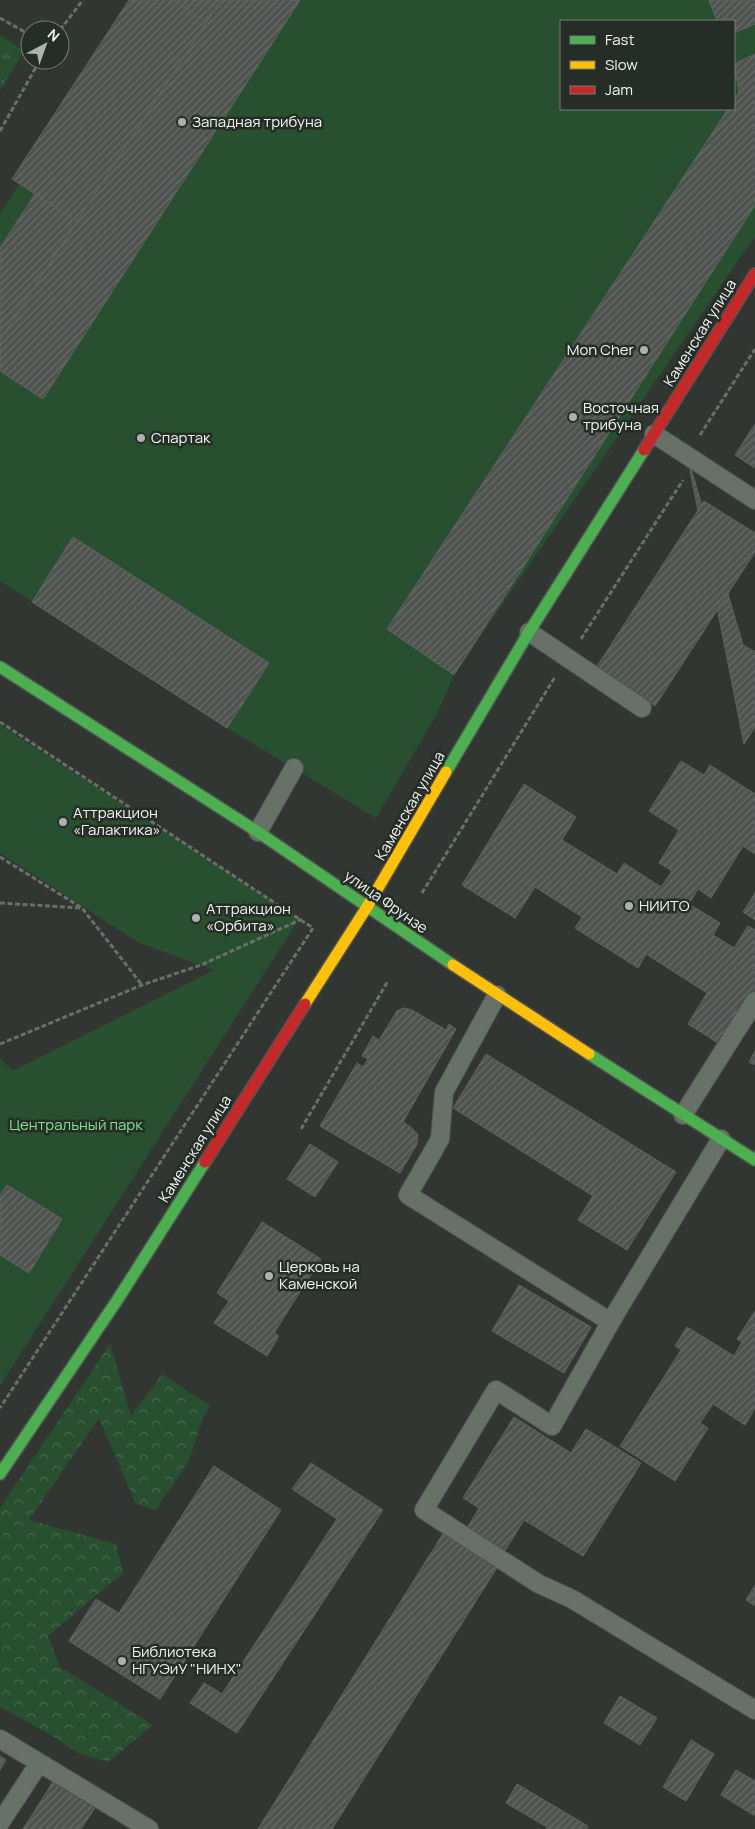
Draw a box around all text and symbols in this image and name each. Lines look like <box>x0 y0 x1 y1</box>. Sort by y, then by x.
north arrow <box>20 20 70 70</box>
legend <box>560 20 735 110</box>
text: N <box>44 24 64 45</box>
text: Fast <box>605 29 634 50</box>
text: Slow <box>605 54 638 75</box>
text: Jam <box>605 79 633 100</box>
place label: Западная трибуна <box>192 111 322 132</box>
marker: Западная трибуна <box>176 116 188 128</box>
street label: Каменская улица <box>658 275 741 390</box>
place label: Mon Cher <box>567 339 635 360</box>
marker: Mon Cher <box>638 344 650 356</box>
place label: Восточная трибуна <box>583 397 659 435</box>
marker: Восточная трибуна <box>567 411 579 423</box>
place label: Спартак <box>151 427 211 448</box>
marker: Спартак <box>135 432 147 444</box>
street label: Каменская улица <box>370 747 449 864</box>
place label: Аттракцион «Галактика» <box>73 802 161 840</box>
marker: Аттракцион «Галактика» <box>57 816 69 828</box>
street label: улица Фрунзе <box>340 865 433 938</box>
place label: НИИТО <box>639 895 690 916</box>
place label: Аттракцион «Орбита» <box>206 898 291 936</box>
marker: НИИТО <box>623 900 635 912</box>
marker: Аттракцион «Орбита» <box>190 912 202 924</box>
street label: Каменская улица <box>153 1091 236 1206</box>
park label: Центральный парк <box>9 1114 143 1135</box>
place label: Церковь на Каменской <box>279 1256 360 1294</box>
marker: Церковь на Каменской <box>263 1270 275 1282</box>
place label: Библиотека НГУЭиУ "НИНХ" <box>132 1641 242 1679</box>
marker: Библиотека НГУЭиУ "НИНХ" <box>116 1655 128 1667</box>

